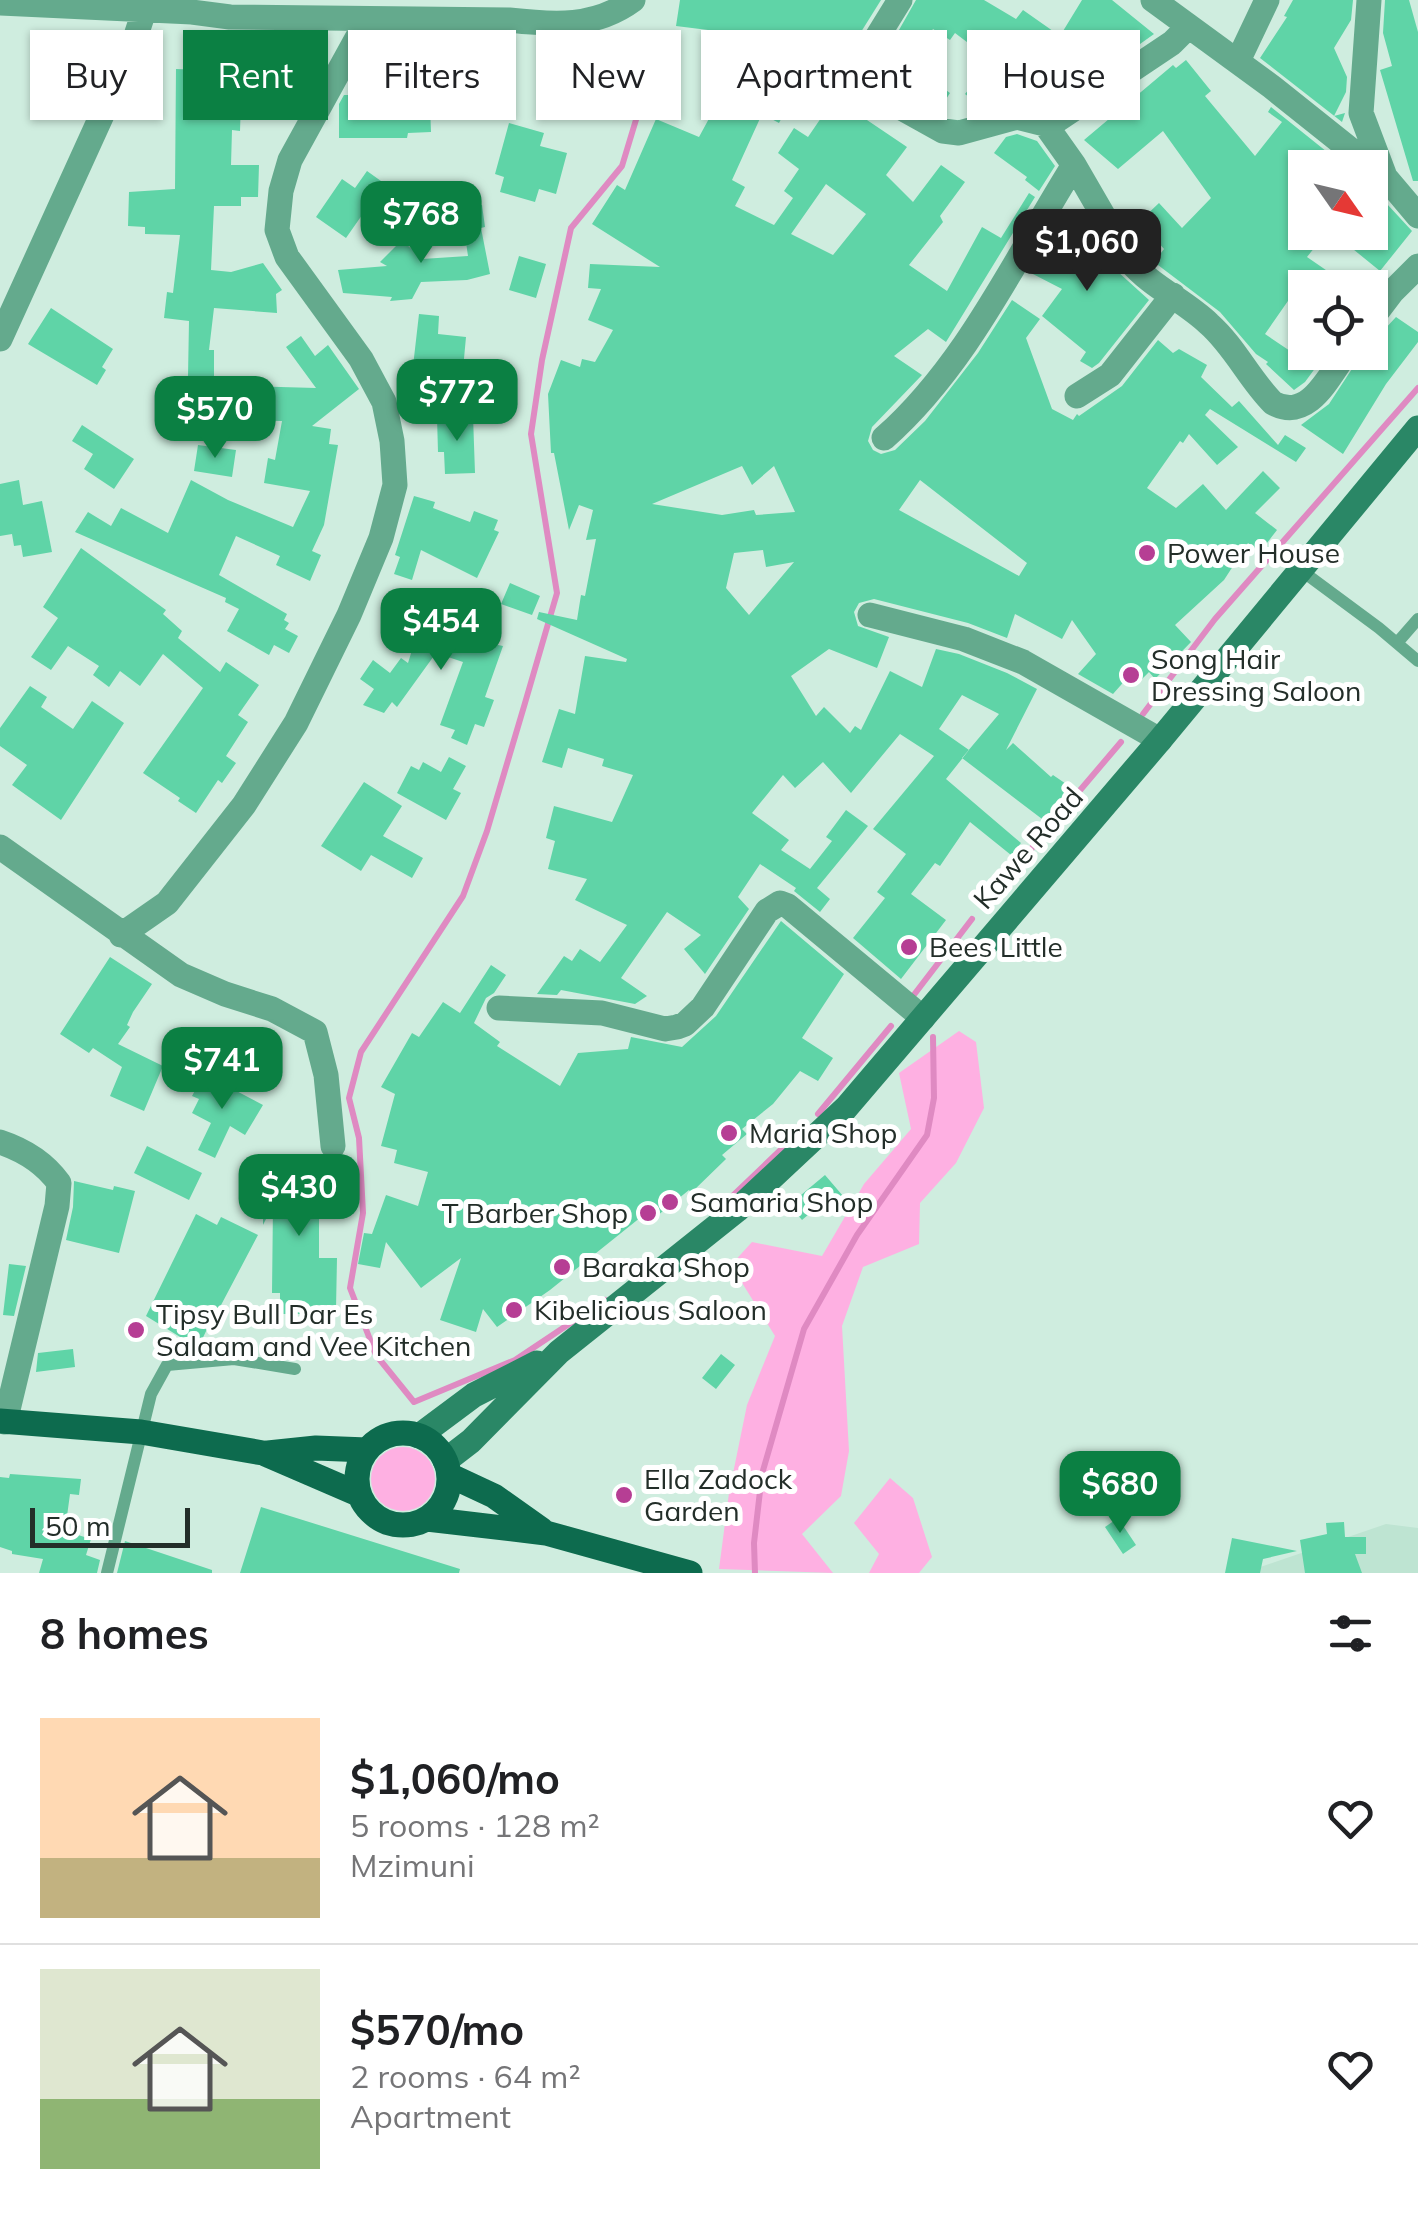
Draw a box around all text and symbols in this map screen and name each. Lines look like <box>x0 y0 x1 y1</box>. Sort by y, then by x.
chip: Buy <box>30 30 163 120</box>
chip: Rent <box>183 30 328 120</box>
chip: Filters <box>348 30 516 120</box>
chip: New <box>536 30 681 120</box>
chip: Apartment <box>701 30 947 120</box>
chip: House <box>967 30 1140 120</box>
north arrow <box>1288 150 1388 250</box>
map controls <box>1288 150 1388 370</box>
pin: $768 <box>362 181 480 266</box>
text: $768 <box>383 193 459 233</box>
pin: $1,060 <box>1006 209 1168 294</box>
text: $1,060 <box>1035 221 1139 261</box>
button: locate <box>1288 270 1388 370</box>
pin: $772 <box>398 359 516 444</box>
text: $772 <box>419 371 495 411</box>
pin: $570 <box>156 376 274 461</box>
text: $570 <box>177 388 253 428</box>
place label: Power House <box>1167 535 1340 570</box>
marker: Power House <box>1136 542 1158 564</box>
pin: $454 <box>382 588 500 673</box>
text: $454 <box>403 600 479 640</box>
place label: Song Hair Dressing Saloon <box>1151 641 1361 708</box>
marker: Song Hair Dressing Saloon <box>1120 664 1142 686</box>
street label: Kawe Road <box>965 780 1090 916</box>
place label: Bees Little <box>929 929 1063 964</box>
marker: Bees Little <box>898 936 920 958</box>
pin: $741 <box>163 1027 281 1112</box>
text: $741 <box>184 1039 260 1079</box>
place label: Maria Shop <box>749 1115 897 1150</box>
marker: Maria Shop <box>718 1122 740 1144</box>
pin: $430 <box>240 1154 358 1239</box>
text: $430 <box>261 1166 337 1206</box>
place label: Samaria Shop <box>690 1184 873 1219</box>
marker: Samaria Shop <box>659 1191 681 1213</box>
place label: T Barber Shop <box>442 1195 628 1230</box>
marker: T Barber Shop <box>637 1202 659 1224</box>
place label: Baraka Shop <box>582 1249 750 1284</box>
marker: Baraka Shop <box>551 1256 573 1278</box>
place label: Kibelicious Saloon <box>534 1292 767 1327</box>
place label: Tipsy Bull Dar Es Salaam and Vee Kitchen <box>156 1296 471 1363</box>
marker: Kibelicious Saloon <box>503 1299 525 1321</box>
marker: Tipsy Bull Dar Es Salaam and Vee Kitchen <box>125 1319 147 1341</box>
pin: $680 <box>1061 1451 1179 1536</box>
place label: Ella Zadock Garden <box>644 1461 793 1528</box>
text: $680 <box>1082 1463 1158 1503</box>
marker: Ella Zadock Garden <box>613 1484 635 1506</box>
scale bar <box>30 1503 190 1548</box>
text: 50 m <box>45 1508 111 1543</box>
icon: filters <box>1323 1606 1378 1661</box>
text: 8 homes <box>40 1607 209 1660</box>
text: $1,060/mo <box>350 1752 560 1805</box>
icon: home <box>120 1758 240 1878</box>
icon: heart <box>1323 1791 1378 1846</box>
text: 5 rooms · 128 m² <box>350 1805 600 1845</box>
text: Mzimuni <box>350 1845 475 1885</box>
text: $570/mo <box>350 2003 524 2056</box>
icon: home <box>120 2009 240 2129</box>
icon: heart <box>1323 2042 1378 2097</box>
text: 2 rooms · 64 m² <box>350 2056 581 2096</box>
text: Apartment <box>350 2096 511 2136</box>

